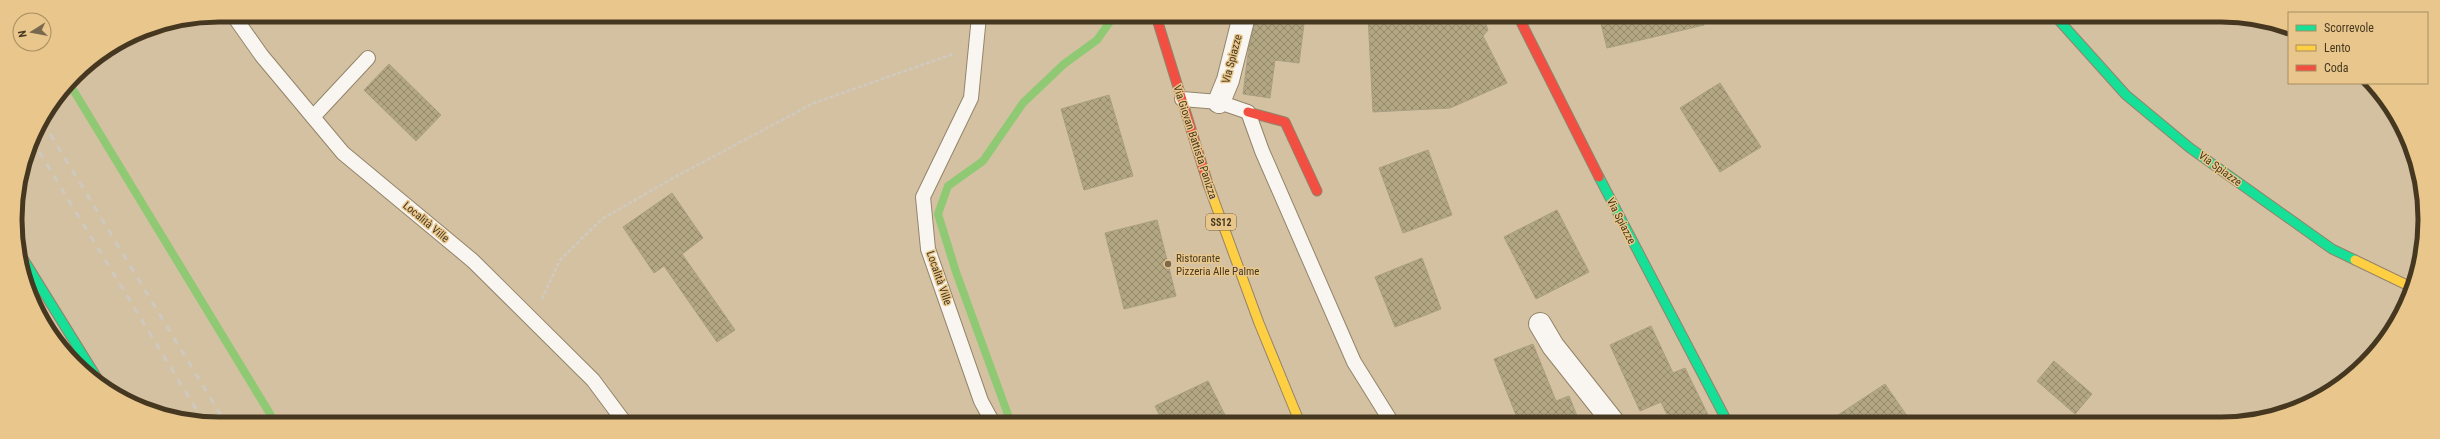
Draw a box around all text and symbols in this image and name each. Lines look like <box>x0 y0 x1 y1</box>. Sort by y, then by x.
north arrow <box>12 12 52 52</box>
legend <box>2288 12 2428 84</box>
text: Scorrevole <box>2324 21 2374 35</box>
text: N <box>16 29 30 38</box>
street label: Via Spiazze <box>1219 33 1245 85</box>
text: Lento <box>2324 41 2351 55</box>
text: Coda <box>2324 61 2349 75</box>
street label: Via Giovan Battista Panizza <box>1170 83 1220 201</box>
street label: Via Spiazze <box>2196 149 2244 189</box>
street label: Via Spiazze <box>1604 196 1638 246</box>
street label: Località Ville <box>400 199 452 245</box>
road number: SS12 <box>1206 214 1236 230</box>
street label: Località Ville <box>924 249 954 307</box>
place label: Ristorante Pizzeria Alle Palme <box>1176 252 1259 278</box>
marker: Ristorante Pizzeria Alle Palme <box>1163 259 1173 269</box>

